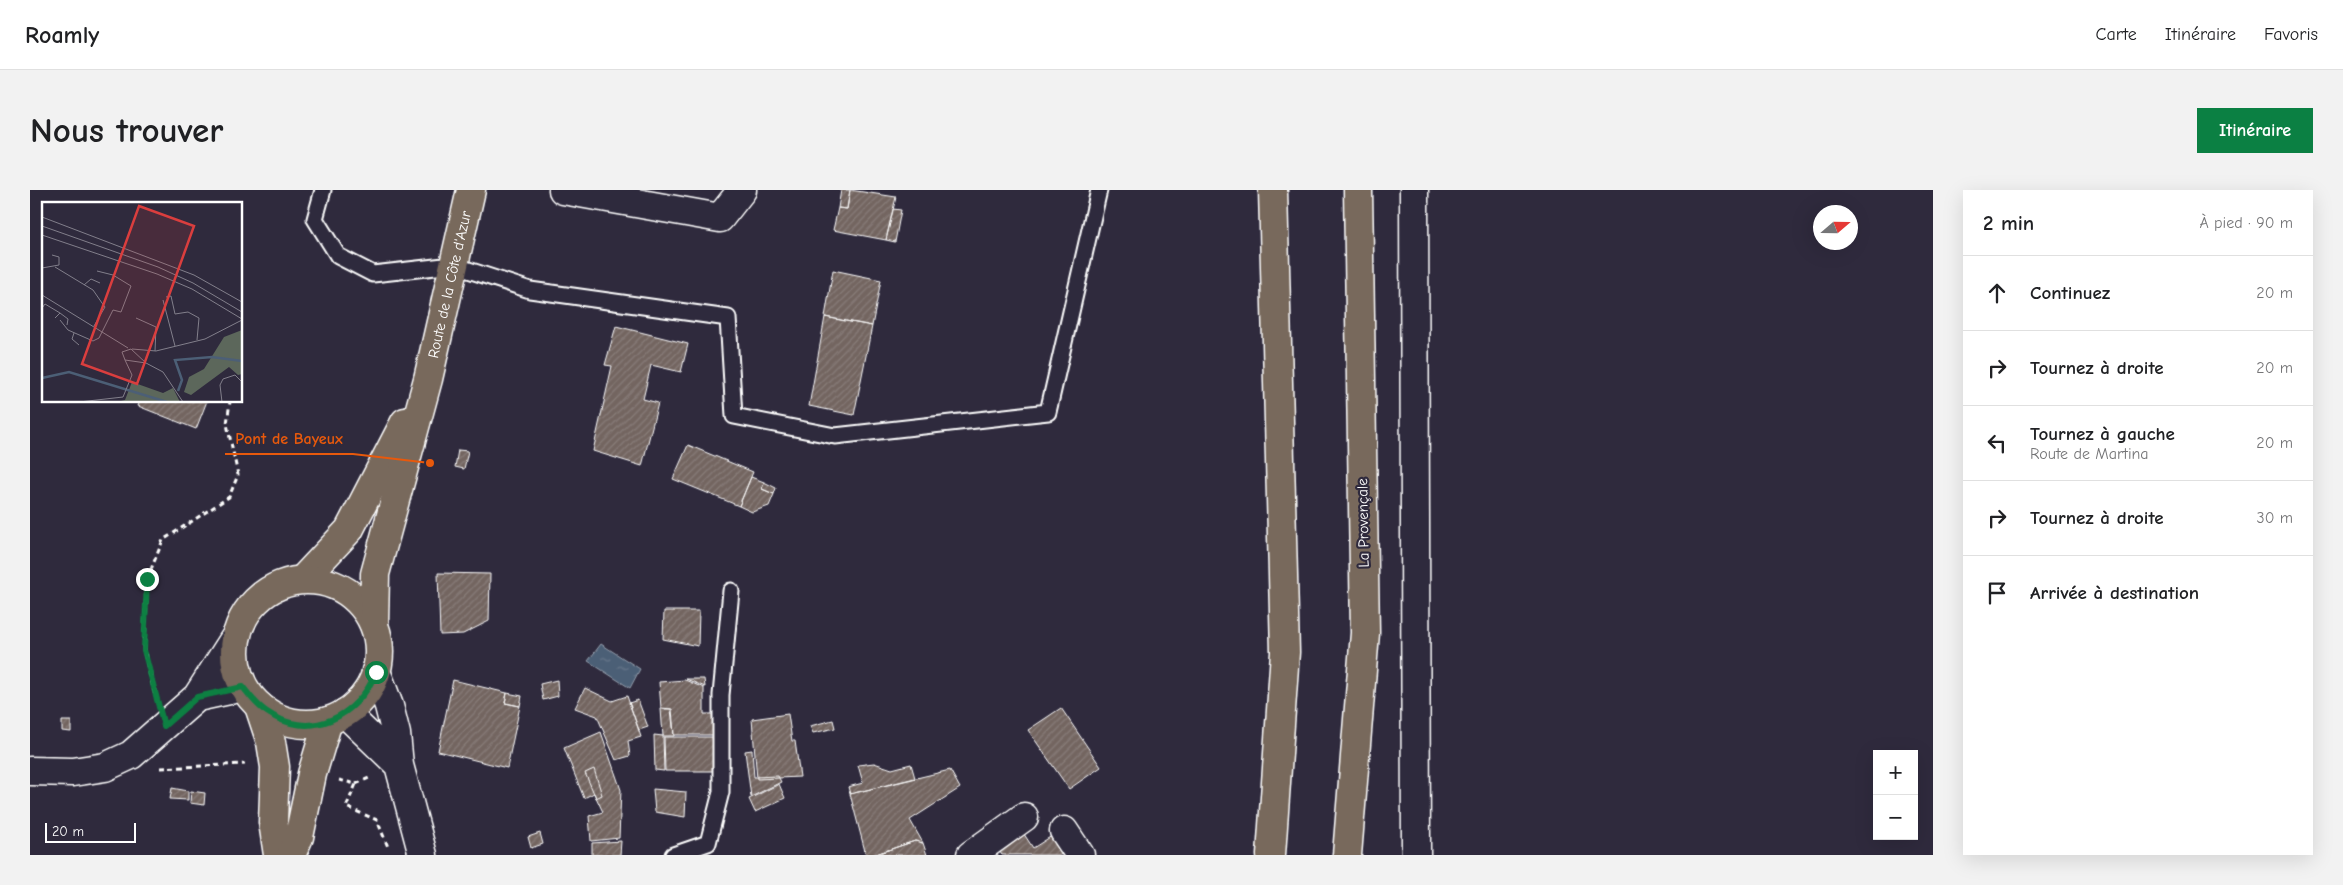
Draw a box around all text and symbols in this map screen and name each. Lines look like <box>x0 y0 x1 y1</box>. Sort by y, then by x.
text: Roamly <box>25 21 99 49</box>
text: Carte <box>2096 24 2137 45</box>
text: Itinéraire <box>2165 24 2236 45</box>
text: Favoris <box>2264 24 2318 45</box>
button: Itinéraire <box>2197 108 2313 153</box>
text: Nous trouver <box>30 110 223 151</box>
inset map <box>42 202 242 402</box>
north arrow <box>1813 205 1858 250</box>
street label: Route de la Côte d'Azur <box>424 209 475 360</box>
text: 2 min <box>1983 211 2034 235</box>
text: À pied · 90 m <box>2199 214 2293 232</box>
icon: ahead <box>1983 279 2011 307</box>
text: Continuez <box>2030 282 2110 304</box>
text: 20 m <box>2256 284 2293 302</box>
icon: right <box>1983 354 2011 382</box>
text: Tournez à droite <box>2030 357 2164 379</box>
text: 20 m <box>2256 359 2293 377</box>
callout: Pont de Bayeux <box>225 423 353 454</box>
text: Tournez à gauche <box>2030 423 2175 445</box>
icon: left <box>1983 429 2011 457</box>
text: Pont de Bayeux <box>235 430 343 448</box>
text: 20 m <box>2256 434 2293 452</box>
text: Route de Martina <box>2030 445 2149 463</box>
street label: La Provençale <box>1353 478 1373 568</box>
icon: right <box>1983 504 2011 532</box>
text: Tournez à droite <box>2030 507 2164 529</box>
text: 30 m <box>2257 509 2293 527</box>
route end <box>136 568 159 591</box>
icon: arrive <box>1983 579 2011 607</box>
text: Arrivée à destination <box>2030 582 2199 604</box>
route start <box>365 661 388 684</box>
map controls <box>1873 750 1918 840</box>
button: + <box>1873 750 1918 795</box>
button: − <box>1873 795 1918 840</box>
scale bar <box>45 820 136 843</box>
text: 20 m <box>52 823 84 840</box>

